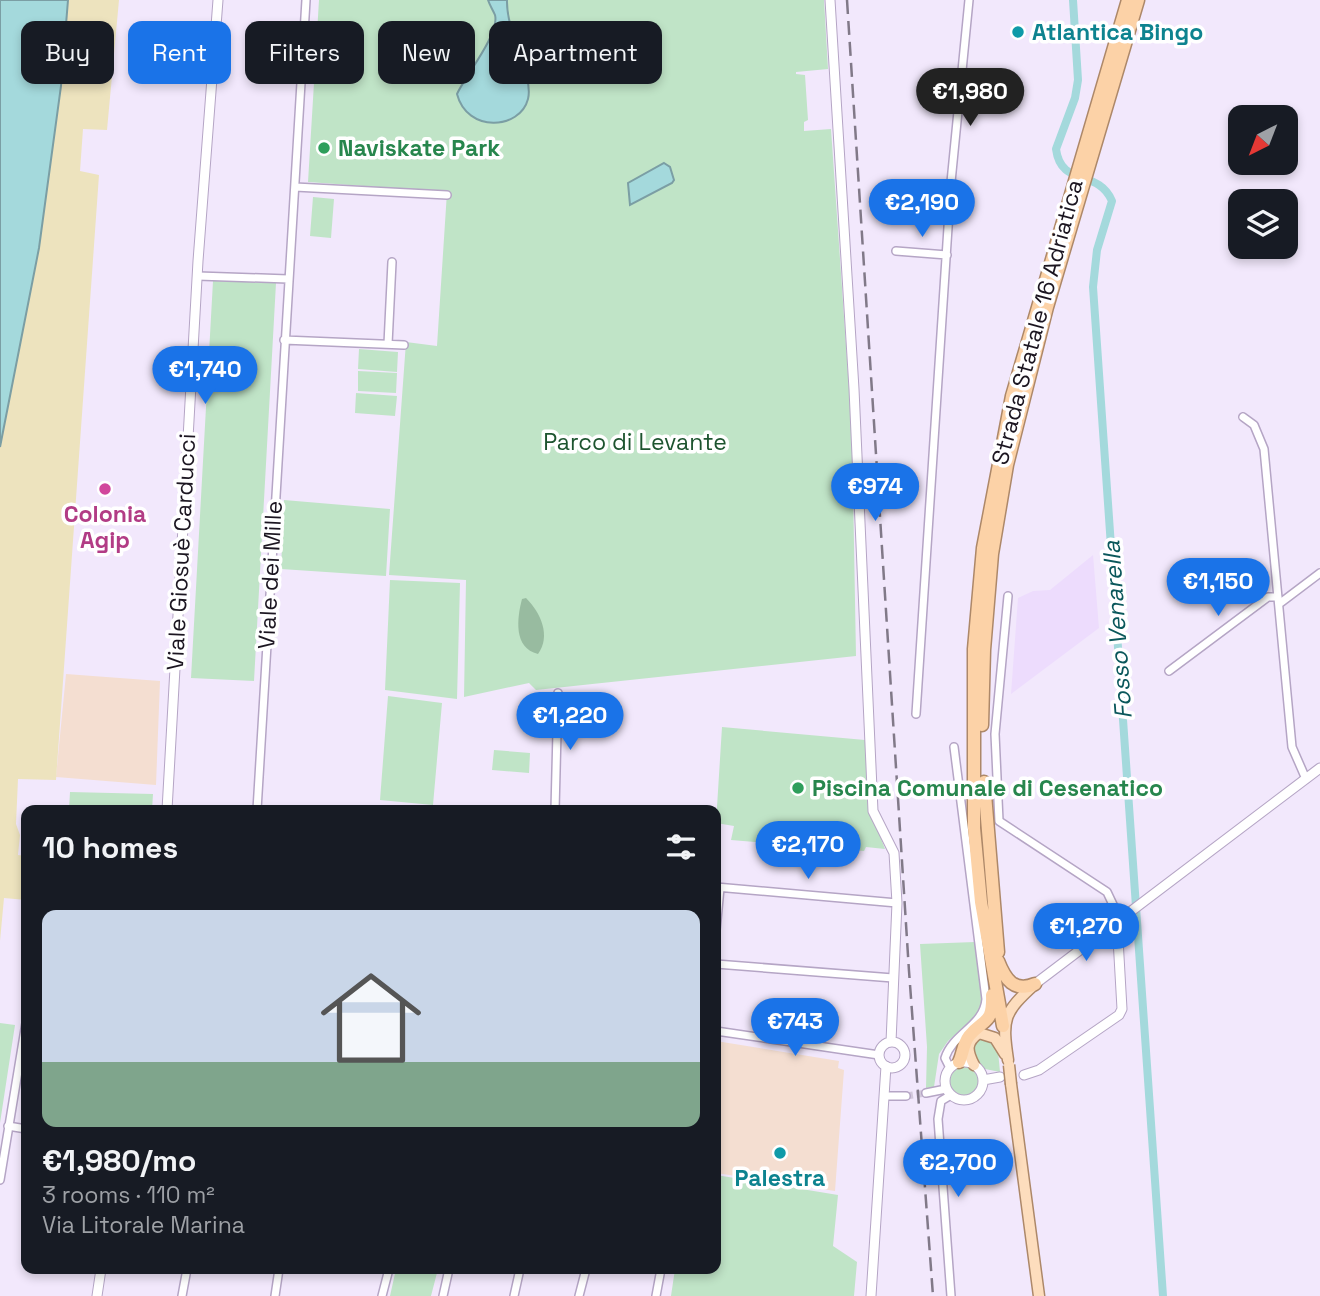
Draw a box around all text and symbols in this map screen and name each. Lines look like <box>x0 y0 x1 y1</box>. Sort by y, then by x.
place label: Atlantica Bingo <box>1032 17 1203 47</box>
chip: Buy <box>21 21 114 84</box>
chip: Rent <box>128 21 231 84</box>
chip: Filters <box>245 21 364 84</box>
chip: New <box>378 21 475 84</box>
chip: Apartment <box>489 21 662 84</box>
marker: Atlantica Bingo <box>1010 24 1026 40</box>
pin: €1,980 <box>913 68 1027 128</box>
text: €1,980 <box>932 76 1008 106</box>
north arrow <box>1228 105 1298 175</box>
map controls <box>1228 105 1298 259</box>
place label: Naviskate Park <box>338 133 500 163</box>
marker: Naviskate Park <box>316 140 332 156</box>
street label: Strada Statale 16 Adriatica <box>984 176 1090 468</box>
pin: €2,190 <box>865 180 979 239</box>
text: €2,190 <box>885 187 959 217</box>
button: layers <box>1228 189 1298 259</box>
pin: €1,740 <box>148 346 262 406</box>
text: €1,740 <box>168 354 242 384</box>
park label: Parco di Levante <box>543 427 727 457</box>
street label: Viale Giosuè Carducci <box>160 433 202 671</box>
pin: €974 <box>834 463 916 523</box>
text: €974 <box>847 471 903 501</box>
marker: Colonia Agip <box>97 481 113 497</box>
place label: Colonia Agip <box>64 499 146 555</box>
street label: Viale dei Mille <box>251 500 289 650</box>
water label: Fosso Venarella <box>1095 540 1139 720</box>
pin: €1,150 <box>1161 558 1275 618</box>
text: €1,150 <box>1183 566 1253 596</box>
pin: €1,220 <box>513 692 627 752</box>
text: €1,220 <box>533 700 607 730</box>
place label: Piscina Comunale di Cesenatico <box>812 773 1163 803</box>
marker: Piscina Comunale di Cesenatico <box>790 780 806 796</box>
pin: €2,170 <box>751 822 865 881</box>
text: 10 homes <box>42 828 178 867</box>
icon: filters <box>662 828 700 866</box>
text: €2,170 <box>772 829 844 859</box>
pin: €1,270 <box>1029 904 1143 963</box>
text: €1,270 <box>1049 911 1123 941</box>
icon: home <box>308 955 434 1081</box>
pin: €743 <box>754 998 836 1058</box>
text: €743 <box>767 1006 823 1036</box>
pin: €2,700 <box>901 1140 1015 1199</box>
text: €1,980/mo <box>42 1141 196 1180</box>
marker: Palestra <box>772 1145 788 1161</box>
text: €2,700 <box>919 1147 997 1177</box>
place label: Palestra <box>735 1163 825 1193</box>
text: 3 rooms · 110 m² <box>42 1180 215 1210</box>
text: Via Litorale Marina <box>42 1210 245 1240</box>

